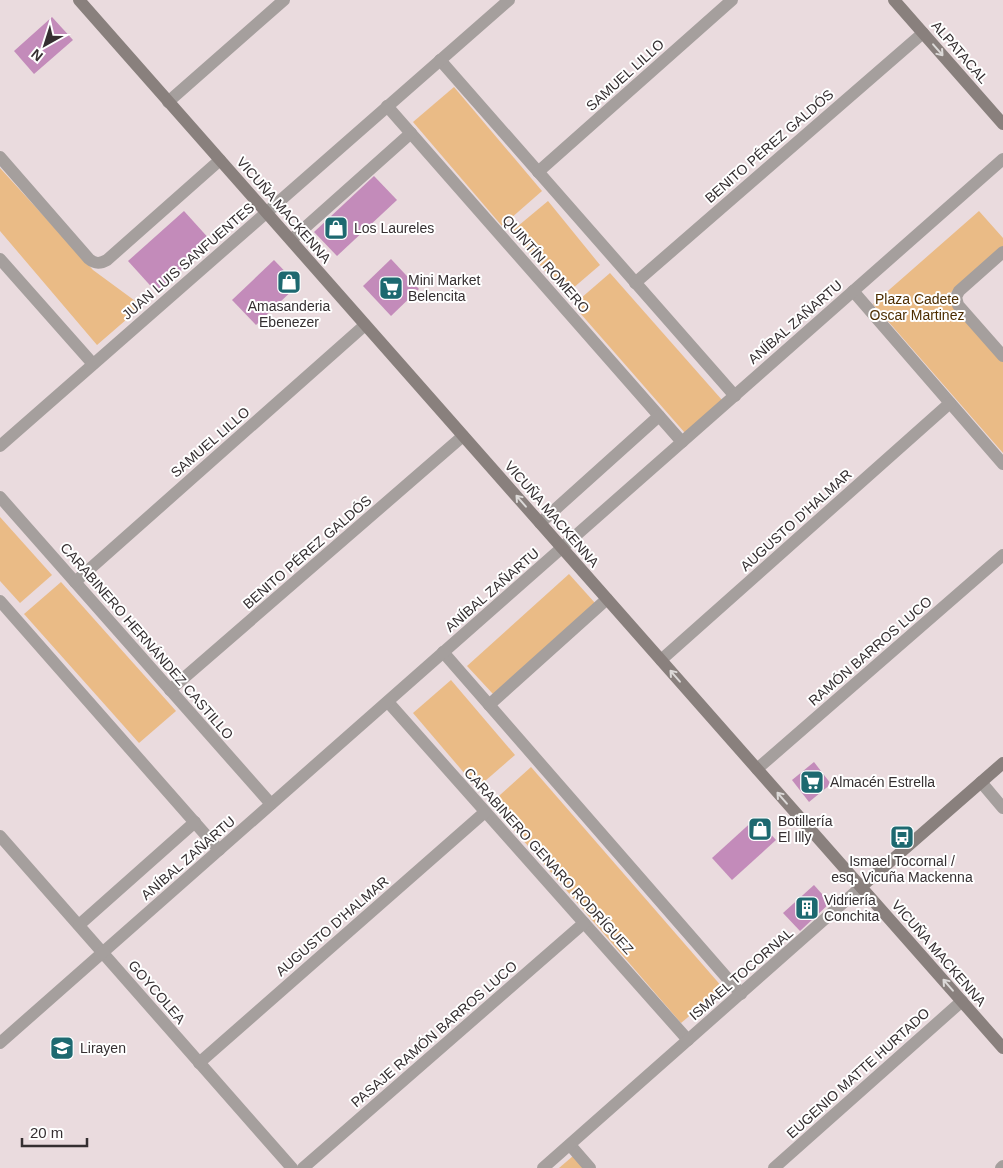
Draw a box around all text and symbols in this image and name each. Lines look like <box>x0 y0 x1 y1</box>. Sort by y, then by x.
street label: ALPATACAL <box>928 17 992 87</box>
north arrow <box>20 20 70 70</box>
street label: SAMUEL LILLO <box>583 36 667 114</box>
one-way arrow <box>932 43 944 56</box>
text: N <box>28 46 46 65</box>
street label: BENITO PÉREZ GALDÓS <box>702 86 836 206</box>
street label: VICUÑA MACKENNA <box>234 154 335 267</box>
street label: JUAN LUIS SANFUENTES <box>119 199 257 323</box>
street label: QUINTÍN ROMERO <box>499 212 593 316</box>
shop icon: Los Laureles <box>323 215 349 241</box>
place label: Los Laureles <box>354 220 434 236</box>
shop icon: Amasanderia Ebenezer <box>276 269 302 295</box>
place label: Mini Market Belencita <box>408 272 480 304</box>
supermarket icon: Mini Market Belencita <box>378 275 404 301</box>
street label: ANÍBAL ZAÑARTU <box>745 277 845 367</box>
park label: Plaza Cadete Oscar Martinez <box>870 291 964 323</box>
place label: Amasanderia Ebenezer <box>248 298 330 330</box>
street label: SAMUEL LILLO <box>167 403 253 481</box>
street label: VICUÑA MACKENNA <box>502 458 603 571</box>
street label: AUGUSTO D'HALMAR <box>737 466 855 574</box>
street label: BENITO PÉREZ GALDÓS <box>240 492 374 612</box>
one-way arrow <box>515 495 527 508</box>
street label: CARABINERO HERNÁNDEZ CASTILLO <box>57 539 237 743</box>
street label: ANÍBAL ZAÑARTU <box>442 545 542 635</box>
street label: RAMÓN BARROS LUCO <box>805 593 935 709</box>
one-way arrow <box>669 669 681 682</box>
street label: CARABINERO GENARO RODRÍGUEZ <box>461 765 637 958</box>
supermarket icon: Almacén Estrella <box>799 769 825 795</box>
place label: Almacén Estrella <box>830 774 935 790</box>
one-way arrow <box>776 791 788 804</box>
street label: ANÍBAL ZAÑARTU <box>138 813 238 903</box>
place label: Botillería El Illy <box>778 813 833 845</box>
shop icon: Botillería El Illy <box>747 816 773 842</box>
bus stop icon: Ismael Tocornal / esq. Vicuña Mackenna <box>889 824 915 850</box>
place label: Ismael Tocornal / esq. Vicuña Mackenna <box>831 853 973 885</box>
street label: AUGUSTO D'HALMAR <box>272 873 392 979</box>
place label: Vidriería Conchita <box>824 892 879 924</box>
building icon: Vidriería Conchita <box>794 895 820 921</box>
street label: VICUÑA MACKENNA <box>889 897 990 1010</box>
street label: ISMAEL TOCORNAL <box>686 925 796 1023</box>
street label: GOYCOLEA <box>125 957 189 1027</box>
street label: PASAJE RAMÓN BARROS LUCO <box>348 958 520 1110</box>
one-way arrow <box>942 979 953 992</box>
street label: EUGENIO MATTE HURTADO <box>783 1005 933 1141</box>
school or university icon: Lirayen <box>49 1035 75 1061</box>
place label: Lirayen <box>80 1040 126 1056</box>
scale bar <box>22 1116 88 1148</box>
text: 20 m <box>30 1124 63 1141</box>

